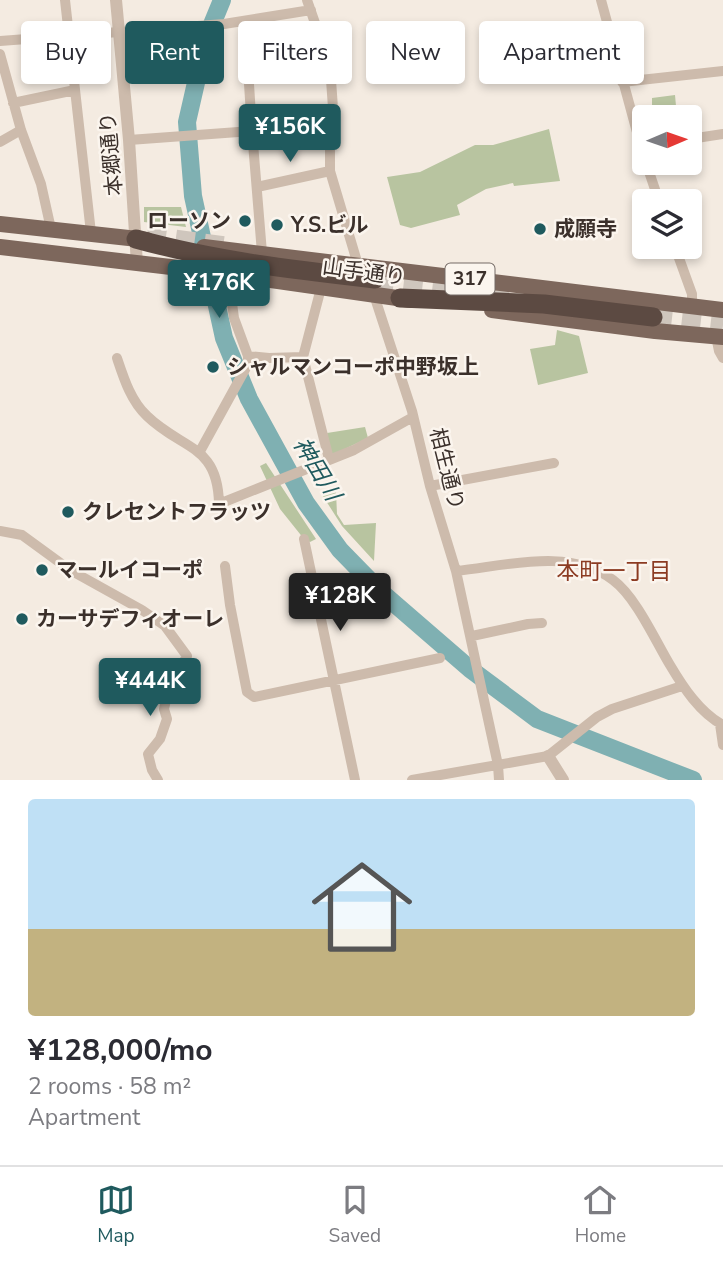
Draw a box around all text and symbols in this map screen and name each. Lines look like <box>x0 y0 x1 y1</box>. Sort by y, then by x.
chip: Buy <box>21 21 111 84</box>
chip: Rent <box>125 21 224 84</box>
chip: Filters <box>238 21 352 84</box>
chip: New <box>366 21 465 84</box>
chip: Apartment <box>479 21 644 84</box>
pin: ¥156K <box>241 104 339 164</box>
north arrow <box>632 105 702 175</box>
map controls <box>632 105 702 259</box>
street label: 本郷通り <box>93 111 129 197</box>
text: ¥156K <box>255 111 325 142</box>
button: layers <box>632 189 702 259</box>
place label: ローソン <box>147 207 231 235</box>
place label: Y.S.ビル <box>290 211 368 239</box>
marker: ローソン <box>237 213 253 229</box>
place label: 成願寺 <box>554 215 617 243</box>
marker: Y.S.ビル <box>269 217 285 233</box>
marker: 成願寺 <box>532 221 548 237</box>
street label: 山手通り <box>320 252 408 292</box>
pin: ¥176K <box>170 260 268 320</box>
road number: 317 <box>446 264 494 294</box>
text: ¥176K <box>184 267 254 298</box>
place label: シャルマンコーポ中野坂上 <box>227 353 479 381</box>
marker: シャルマンコーポ中野坂上 <box>205 359 221 375</box>
street label: 相生通り <box>423 425 471 513</box>
water label: 神田川 <box>286 431 350 509</box>
place label: クレセントフラッツ <box>82 498 271 526</box>
marker: クレセントフラッツ <box>60 504 76 520</box>
place label: マールイコーポ <box>56 556 203 584</box>
district label: 本町一丁目 <box>557 556 672 587</box>
marker: マールイコーポ <box>34 562 50 578</box>
pin: ¥128K <box>291 574 389 633</box>
text: ¥128K <box>305 580 375 611</box>
place label: カーサデフィオーレ <box>36 605 224 633</box>
marker: カーサデフィオーレ <box>14 611 30 627</box>
pin: ¥444K <box>101 658 199 718</box>
text: ¥444K <box>115 665 185 696</box>
icon: home <box>299 844 425 970</box>
text: ¥128,000/mo <box>28 1030 213 1071</box>
text: 2 rooms · 58 m² <box>28 1071 191 1102</box>
text: Apartment <box>28 1102 140 1133</box>
tab: Map <box>97 1181 135 1249</box>
tab: Saved <box>329 1181 381 1249</box>
tab: Home <box>575 1181 626 1249</box>

